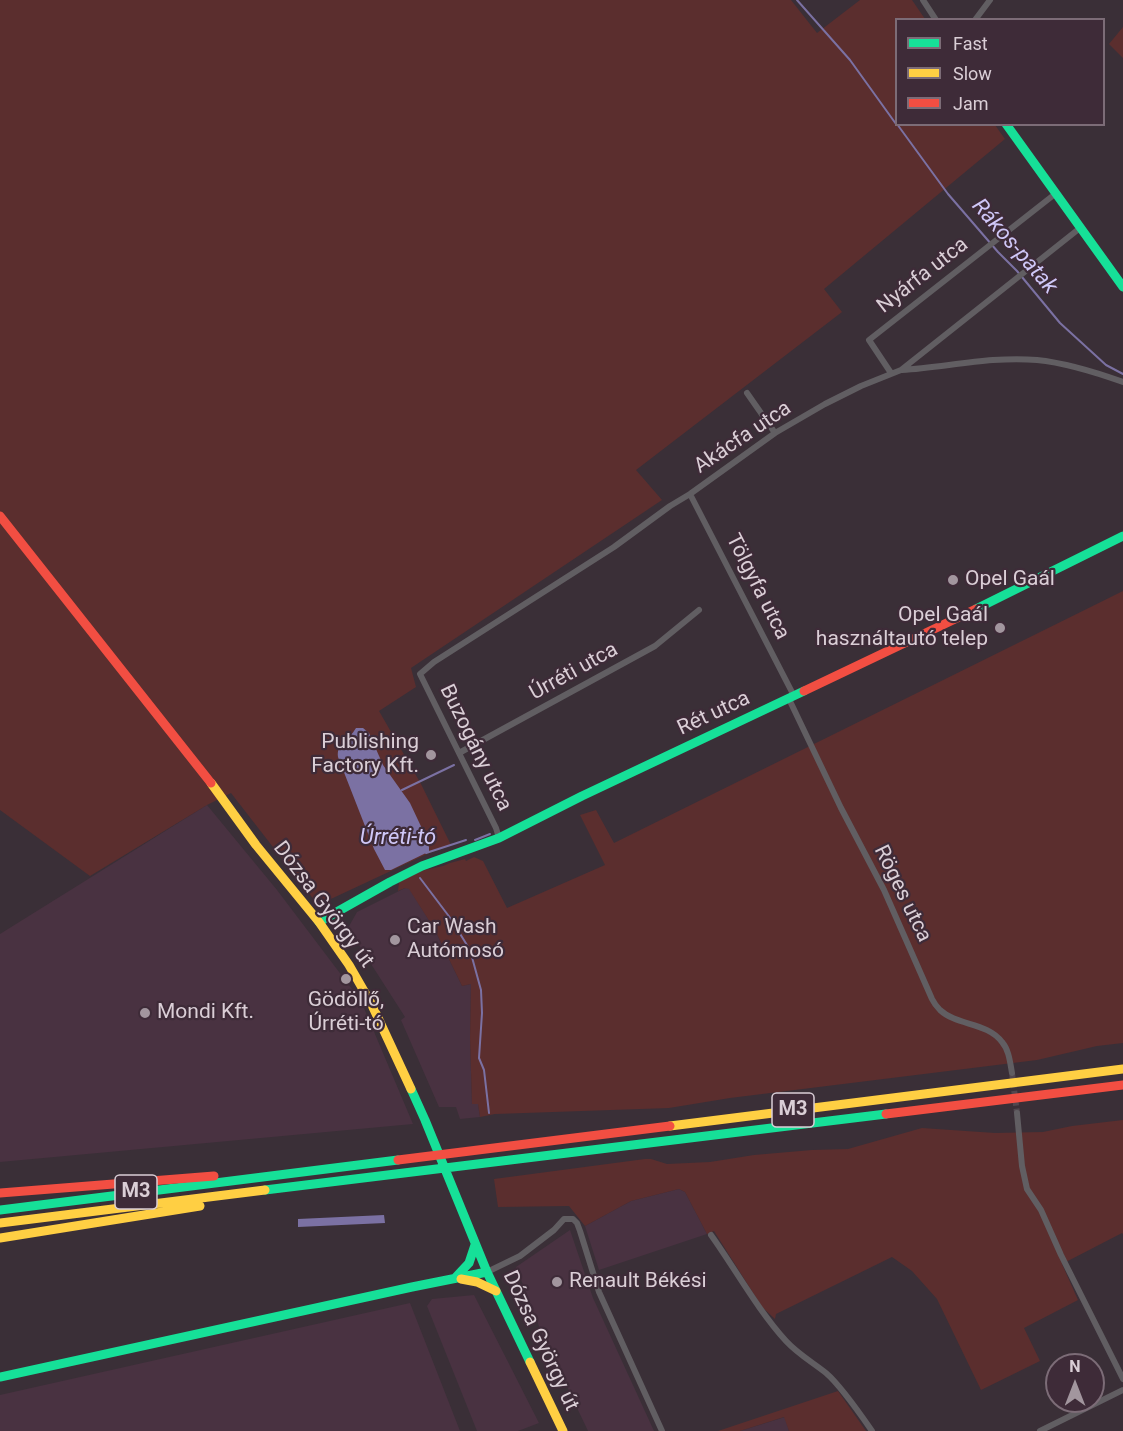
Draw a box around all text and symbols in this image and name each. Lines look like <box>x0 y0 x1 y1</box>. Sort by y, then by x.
legend <box>895 18 1105 126</box>
text: Fast <box>953 33 988 54</box>
text: Slow <box>953 63 992 84</box>
text: Jam <box>953 93 989 114</box>
water label: Rákos-patak <box>965 194 1063 300</box>
street label: Nyárfa utca <box>873 233 973 319</box>
street label: Akácfa utca <box>690 396 796 480</box>
street label: Tölgyfa utca <box>720 530 794 644</box>
place label: Opel Gaál <box>965 567 1055 593</box>
marker: Opel Gaál <box>946 573 960 587</box>
place label: Opel Gaál használtautó telep <box>816 603 988 653</box>
marker: Opel Gaál használtautó telep <box>993 621 1007 635</box>
street label: Úrréti utca <box>526 638 622 706</box>
street label: Buzogány utca <box>433 681 517 815</box>
street label: Rét utca <box>674 686 754 742</box>
place label: Publishing Factory Kft. <box>311 730 419 780</box>
marker: Publishing Factory Kft. <box>424 748 438 762</box>
water label: Úrréti-tó <box>360 825 436 851</box>
street label: Dózsa György út <box>267 837 379 973</box>
street label: Röges utca <box>868 841 936 947</box>
place label: Car Wash Autómosó <box>407 915 504 965</box>
marker: Car Wash Autómosó <box>388 933 402 947</box>
marker: Gödöllő, Úrréti-tó <box>339 972 353 986</box>
place label: Gödöllő, Úrréti-tó <box>308 988 384 1038</box>
place label: Mondi Kft. <box>157 1000 254 1026</box>
marker: Mondi Kft. <box>138 1006 152 1020</box>
road number: M3 <box>772 1093 814 1127</box>
road number: M3 <box>115 1175 157 1209</box>
street label: Dózsa György út <box>496 1267 584 1415</box>
place label: Renault Békési <box>569 1269 707 1295</box>
marker: Renault Békési <box>550 1275 564 1289</box>
north arrow <box>1045 1353 1105 1413</box>
text: N <box>1069 1357 1081 1376</box>

